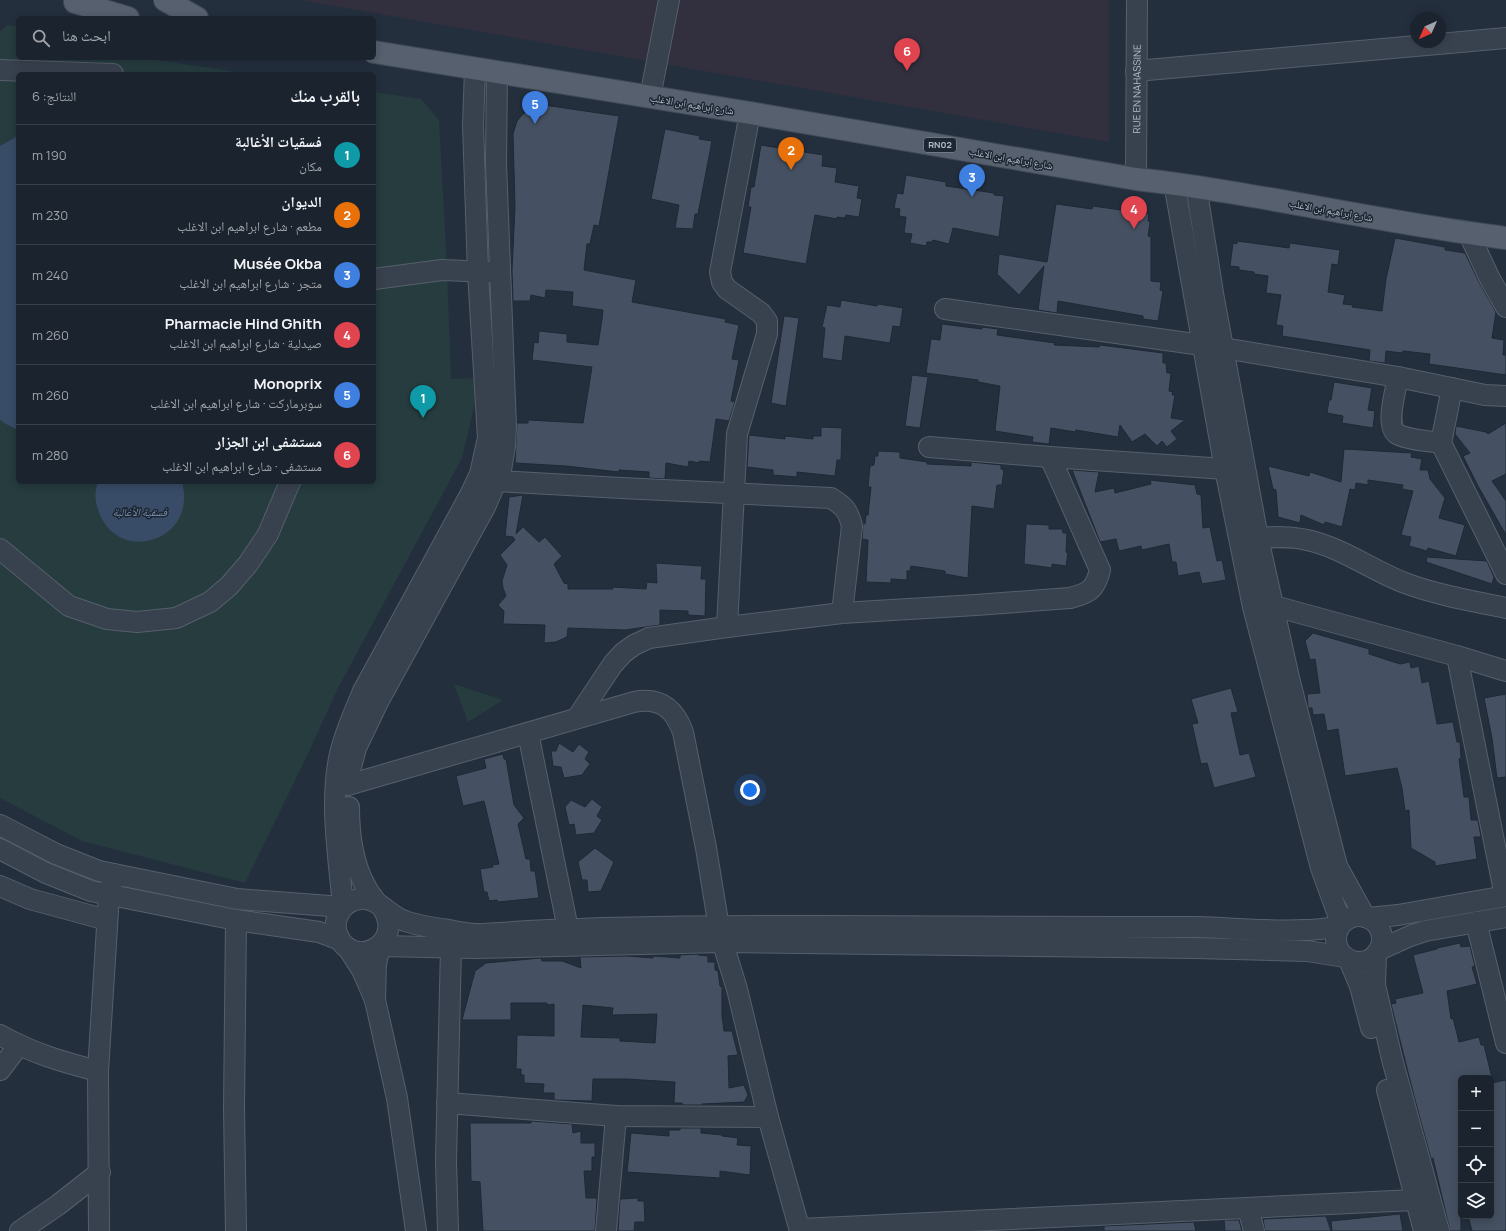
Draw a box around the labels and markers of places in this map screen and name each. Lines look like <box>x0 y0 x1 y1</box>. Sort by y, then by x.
pin: 6 <box>894 38 920 71</box>
pin: 5 <box>522 91 548 124</box>
pin: 2 <box>778 137 804 170</box>
pin: 3 <box>959 164 985 197</box>
pin: 4 <box>1121 196 1147 229</box>
pin: 1 <box>410 385 436 418</box>

